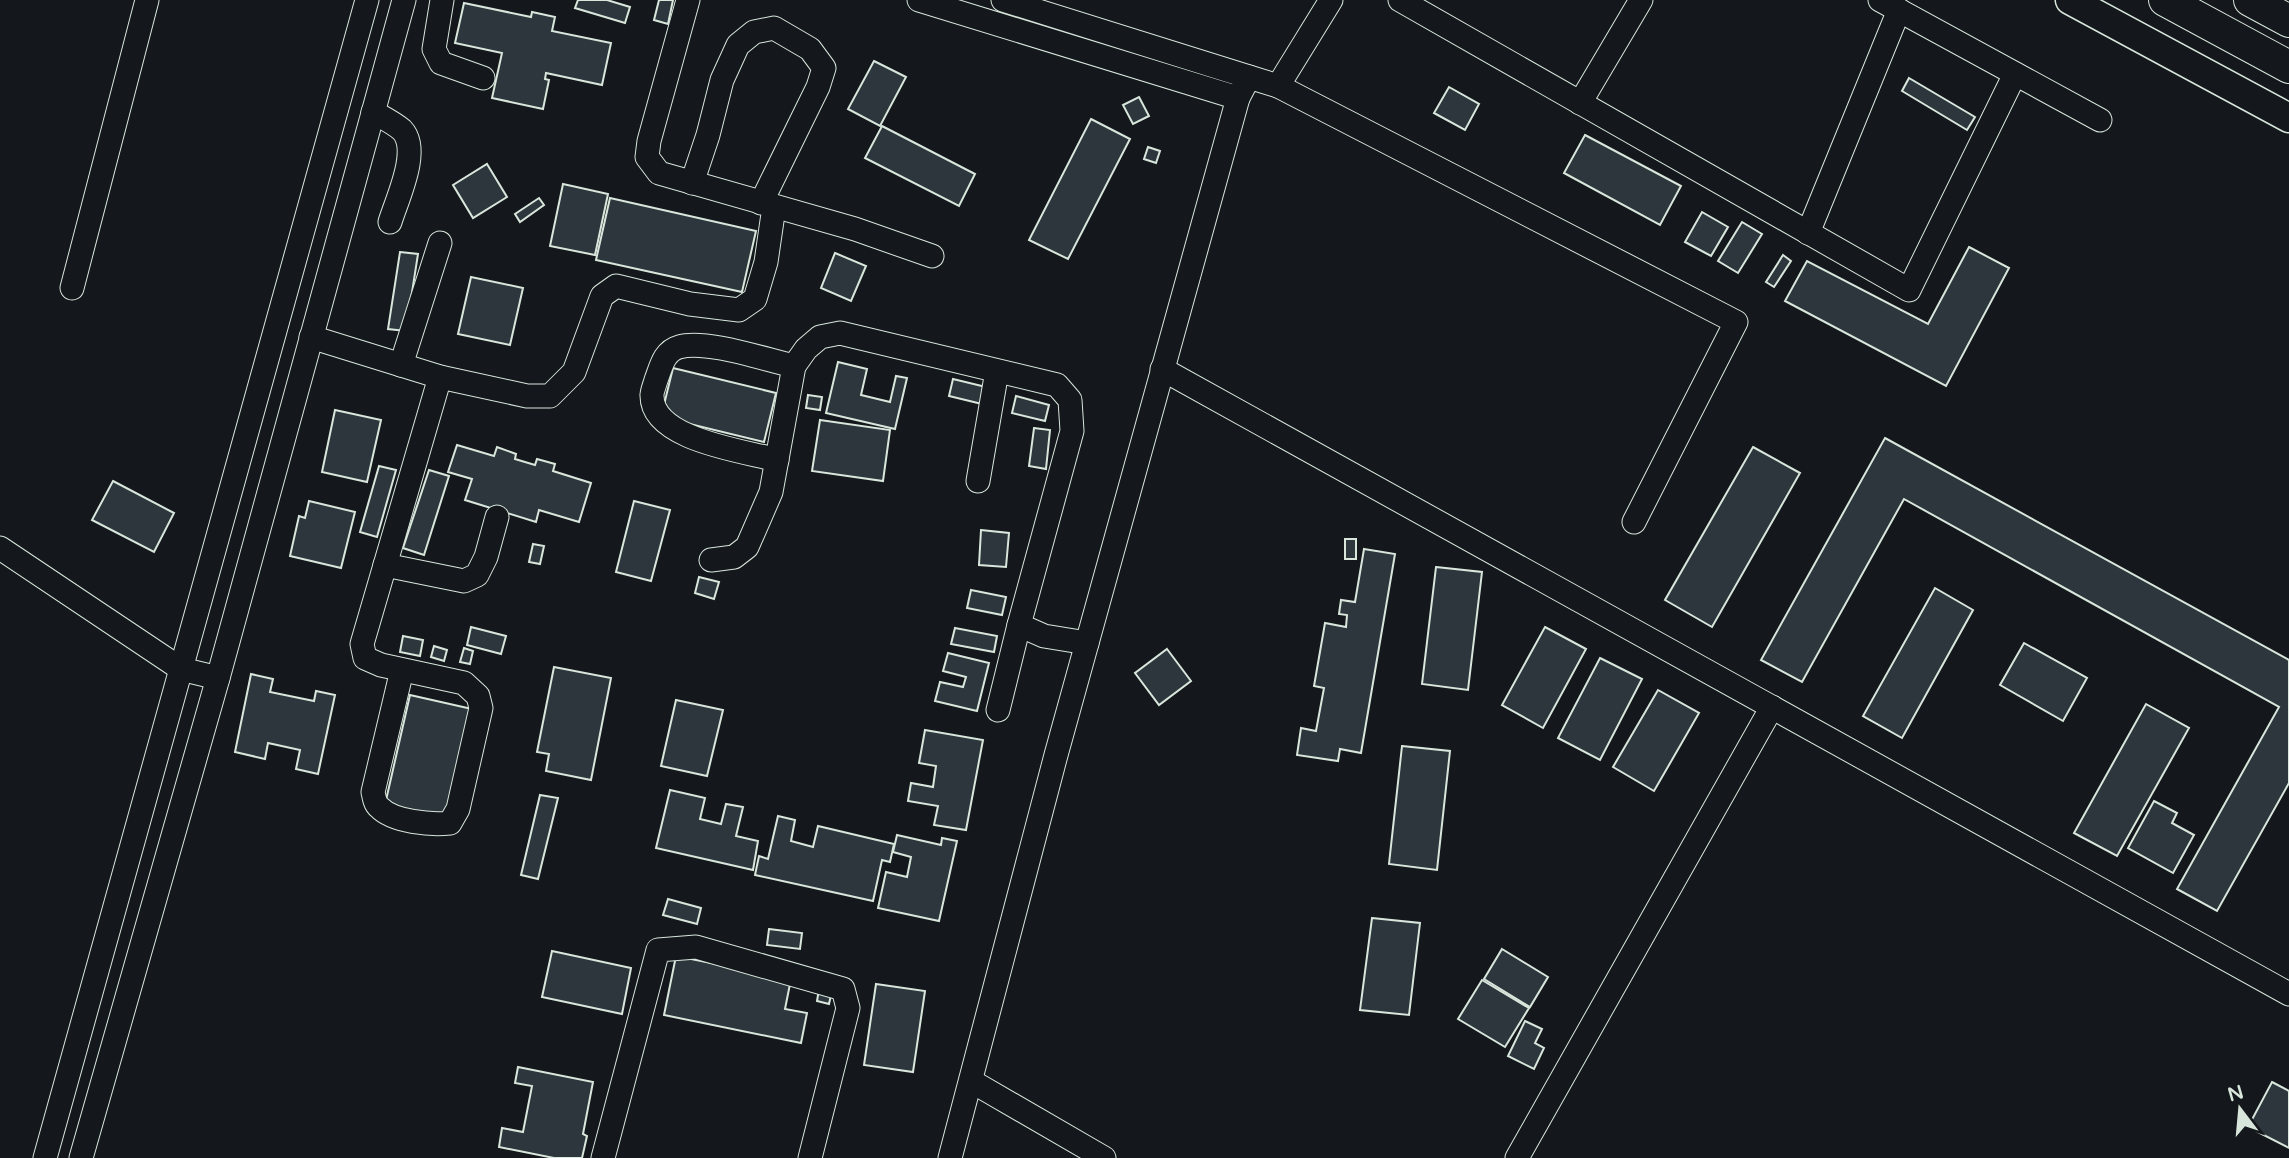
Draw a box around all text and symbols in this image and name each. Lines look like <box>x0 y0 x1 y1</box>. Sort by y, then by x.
north arrow <box>2205 1074 2275 1144</box>
text: N <box>2225 1081 2246 1106</box>

